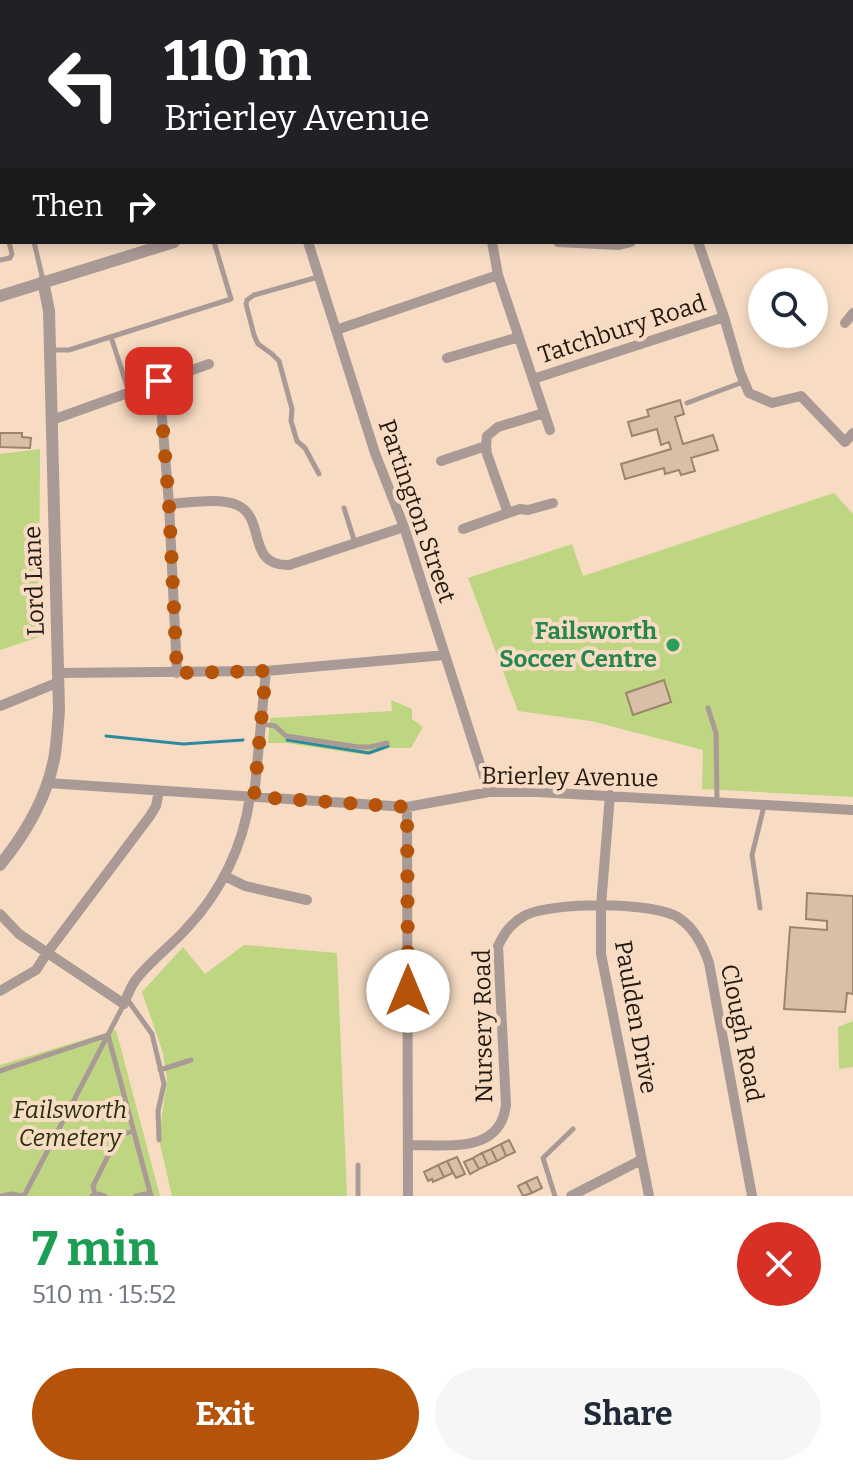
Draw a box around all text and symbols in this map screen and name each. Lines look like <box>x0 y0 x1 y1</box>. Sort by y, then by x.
text: 110 m <box>164 28 311 95</box>
icon: left <box>32 32 136 136</box>
text: Brierley Avenue <box>164 96 430 140</box>
icon: right <box>119 184 163 228</box>
text: Then <box>32 188 103 224</box>
map controls <box>748 268 828 348</box>
button: search <box>748 268 828 348</box>
street label: Tatchbury Road <box>535 289 709 369</box>
pin <box>125 347 193 415</box>
icon: arrive <box>137 359 181 403</box>
street label: Partington Street <box>373 416 462 606</box>
street label: Lord Lane <box>18 525 50 637</box>
place label: Failsworth Soccer Centre <box>499 617 657 673</box>
marker: Failsworth Soccer Centre <box>664 636 682 654</box>
street label: Brierley Avenue <box>481 761 659 793</box>
street label: Paulden Drive <box>609 938 663 1096</box>
position arrow <box>366 949 450 1033</box>
street label: Nursery Road <box>468 949 498 1103</box>
street label: Clough Road <box>715 962 769 1104</box>
park label: Failsworth Cemetery <box>13 1096 127 1152</box>
text: 7 min <box>32 1220 158 1278</box>
button: close <box>737 1222 821 1306</box>
text: 510 m · 15:52 <box>32 1279 176 1310</box>
button: Exit <box>32 1368 419 1460</box>
button: Share <box>435 1368 821 1460</box>

